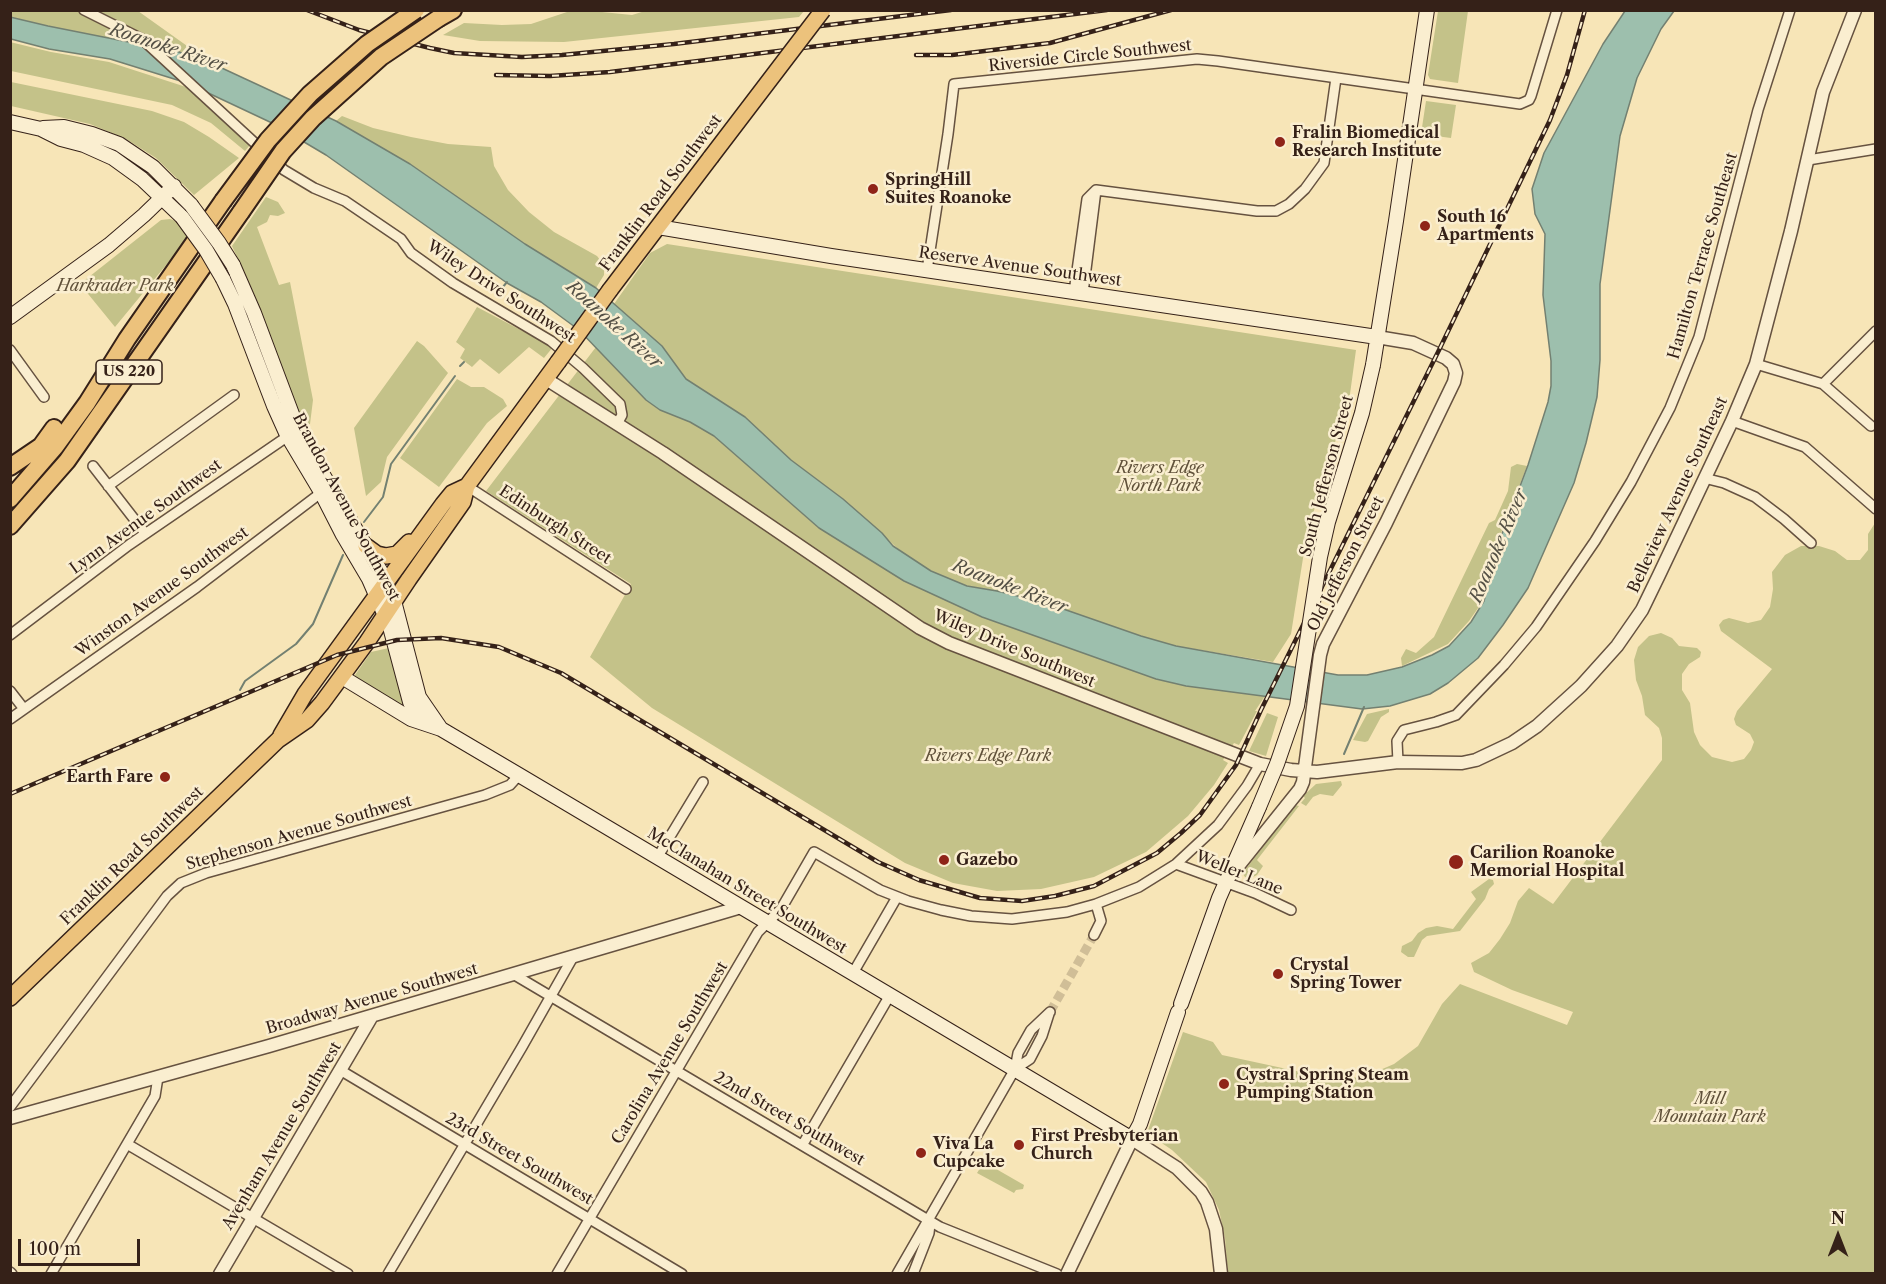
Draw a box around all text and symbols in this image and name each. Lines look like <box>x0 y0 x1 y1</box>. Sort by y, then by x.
water label: Roanoke River <box>107 19 229 77</box>
street label: Riverside Circle Southwest <box>988 36 1192 76</box>
street label: Franklin Road Southwest <box>596 111 726 275</box>
place label: Fralin Biomedical Research Institute <box>1292 123 1442 161</box>
marker: Fralin Biomedical Research Institute <box>1273 135 1287 149</box>
street label: Hamilton Terrace Southeast <box>1664 150 1742 362</box>
place label: SpringHill Suites Roanoke <box>885 170 1011 208</box>
marker: SpringHill Suites Roanoke <box>866 182 880 196</box>
place label: South 16 Apartments <box>1437 207 1534 245</box>
marker: South 16 Apartments <box>1418 219 1432 233</box>
street label: Wiley Drive Southwest <box>423 237 579 347</box>
street label: Reserve Avenue Southwest <box>917 243 1123 291</box>
park label: Harkrader Park <box>57 276 173 296</box>
water label: Roanoke River <box>562 276 666 374</box>
road number: US 220 <box>96 360 162 384</box>
street label: South Jefferson Street <box>1296 393 1358 559</box>
street label: Belleview Avenue Southeast <box>1624 394 1732 596</box>
street label: Brandon Avenue Southwest <box>288 410 404 604</box>
street label: Lynn Avenue Southwest <box>66 456 226 578</box>
park label: Rivers Edge North Park <box>1116 458 1204 496</box>
street label: Edinburgh Street <box>495 482 615 568</box>
water label: Roanoke River <box>1465 486 1533 606</box>
street label: Old Jefferson Street <box>1304 493 1388 635</box>
street label: Winston Avenue Southwest <box>72 523 252 661</box>
water label: Roanoke River <box>949 555 1071 619</box>
street label: Wiley Drive Southwest <box>930 606 1098 692</box>
park label: Rivers Edge Park <box>925 746 1051 766</box>
place label: Earth Fare <box>66 767 153 787</box>
marker: Earth Fare <box>158 770 172 784</box>
street label: Franklin Road Southwest <box>57 783 207 929</box>
street label: Stephenson Avenue Southwest <box>184 792 414 874</box>
street label: McClanahan Street Southwest <box>644 824 850 958</box>
place label: Carilion Roanoke Memorial Hospital <box>1470 843 1624 881</box>
street label: Weller Lane <box>1193 847 1285 899</box>
place label: Gazebo <box>956 850 1018 870</box>
marker: Gazebo <box>937 853 951 867</box>
marker: Carilion Roanoke Memorial Hospital <box>1447 853 1465 871</box>
place label: Crystal Spring Tower <box>1290 955 1402 993</box>
street label: Carolina Avenue Southwest <box>608 958 732 1148</box>
street label: Broadway Avenue Southwest <box>264 960 480 1038</box>
marker: Crystal Spring Tower <box>1271 967 1285 981</box>
street label: Avenham Avenue Southwest <box>218 1039 346 1233</box>
place label: Cystral Spring Steam Pumping Station <box>1236 1065 1409 1103</box>
street label: 22nd Street Southwest <box>710 1068 868 1170</box>
marker: Cystral Spring Steam Pumping Station <box>1217 1077 1231 1091</box>
park label: Mill Mountain Park <box>1654 1089 1766 1127</box>
street label: 23rd Street Southwest <box>442 1109 596 1209</box>
place label: First Presbyterian Church <box>1031 1126 1178 1164</box>
place label: Viva La Cupcake <box>933 1134 1005 1172</box>
marker: First Presbyterian Church <box>1012 1138 1026 1152</box>
marker: Viva La Cupcake <box>914 1146 928 1160</box>
north arrow <box>1808 1206 1868 1266</box>
text: N <box>1831 1208 1845 1228</box>
scale bar <box>21 1227 142 1265</box>
text: 100 m <box>29 1238 81 1260</box>

